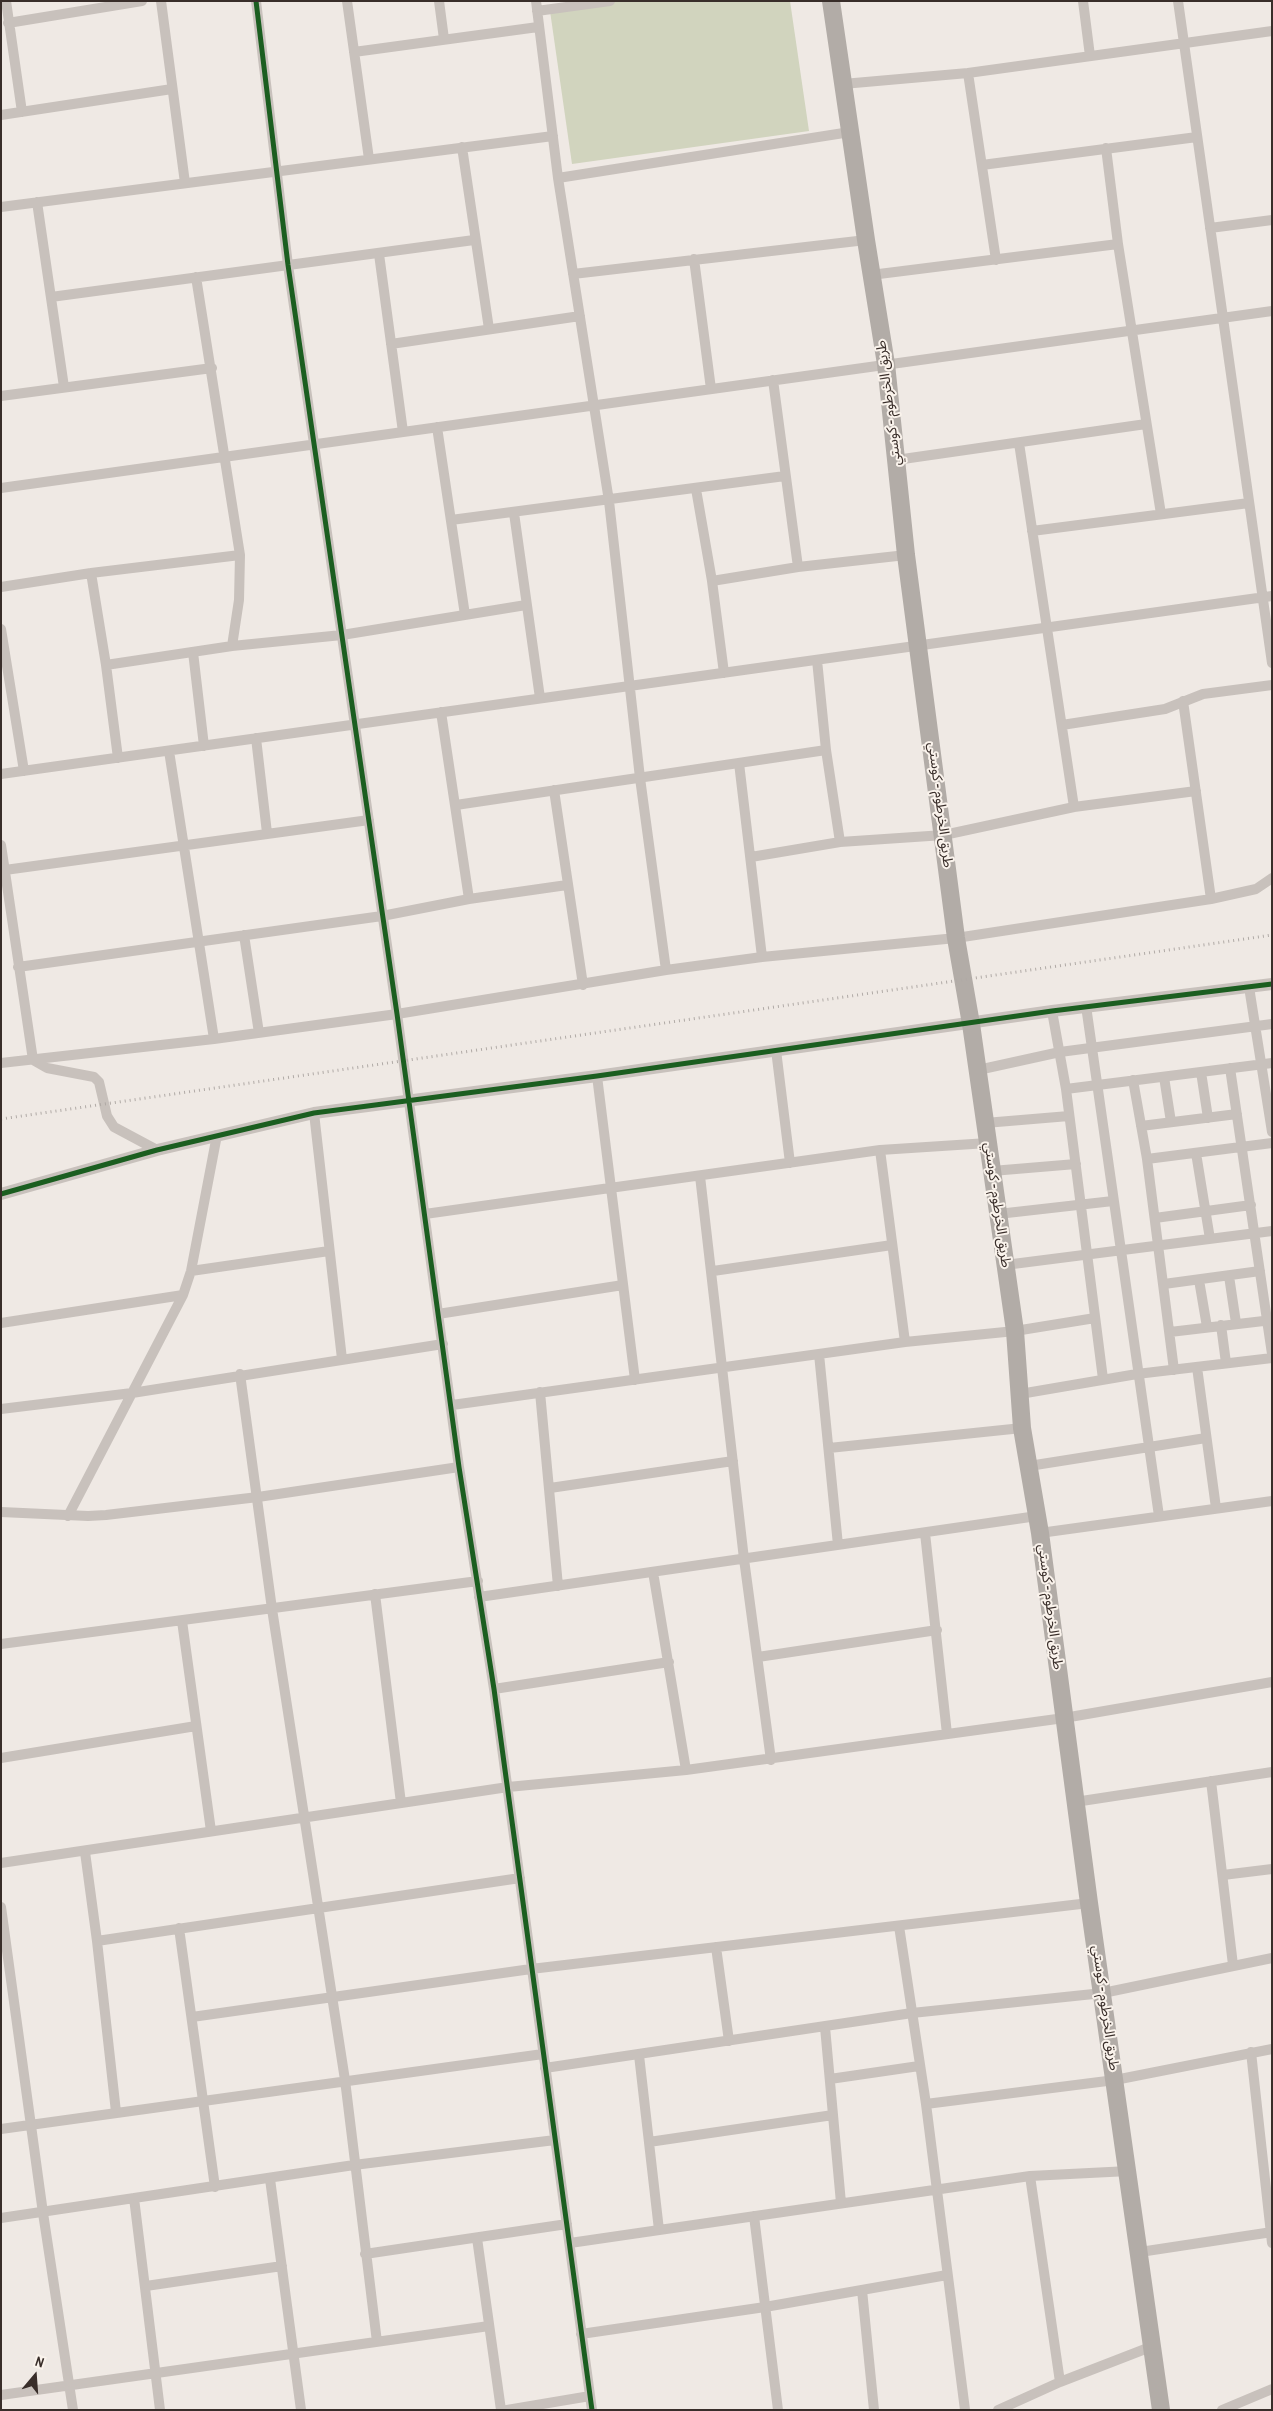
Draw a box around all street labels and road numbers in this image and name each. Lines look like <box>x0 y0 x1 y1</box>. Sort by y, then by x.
street label: طريق الخرطوم - كوستي <box>873 339 905 467</box>
street label: طريق الخرطوم - كوستي <box>924 741 956 869</box>
street label: طريق الخرطوم - كوستي <box>980 1141 1014 1269</box>
street label: طريق الخرطوم - كوستي <box>1034 1543 1066 1671</box>
street label: طريق الخرطوم - كوستي <box>1088 1944 1122 2072</box>

